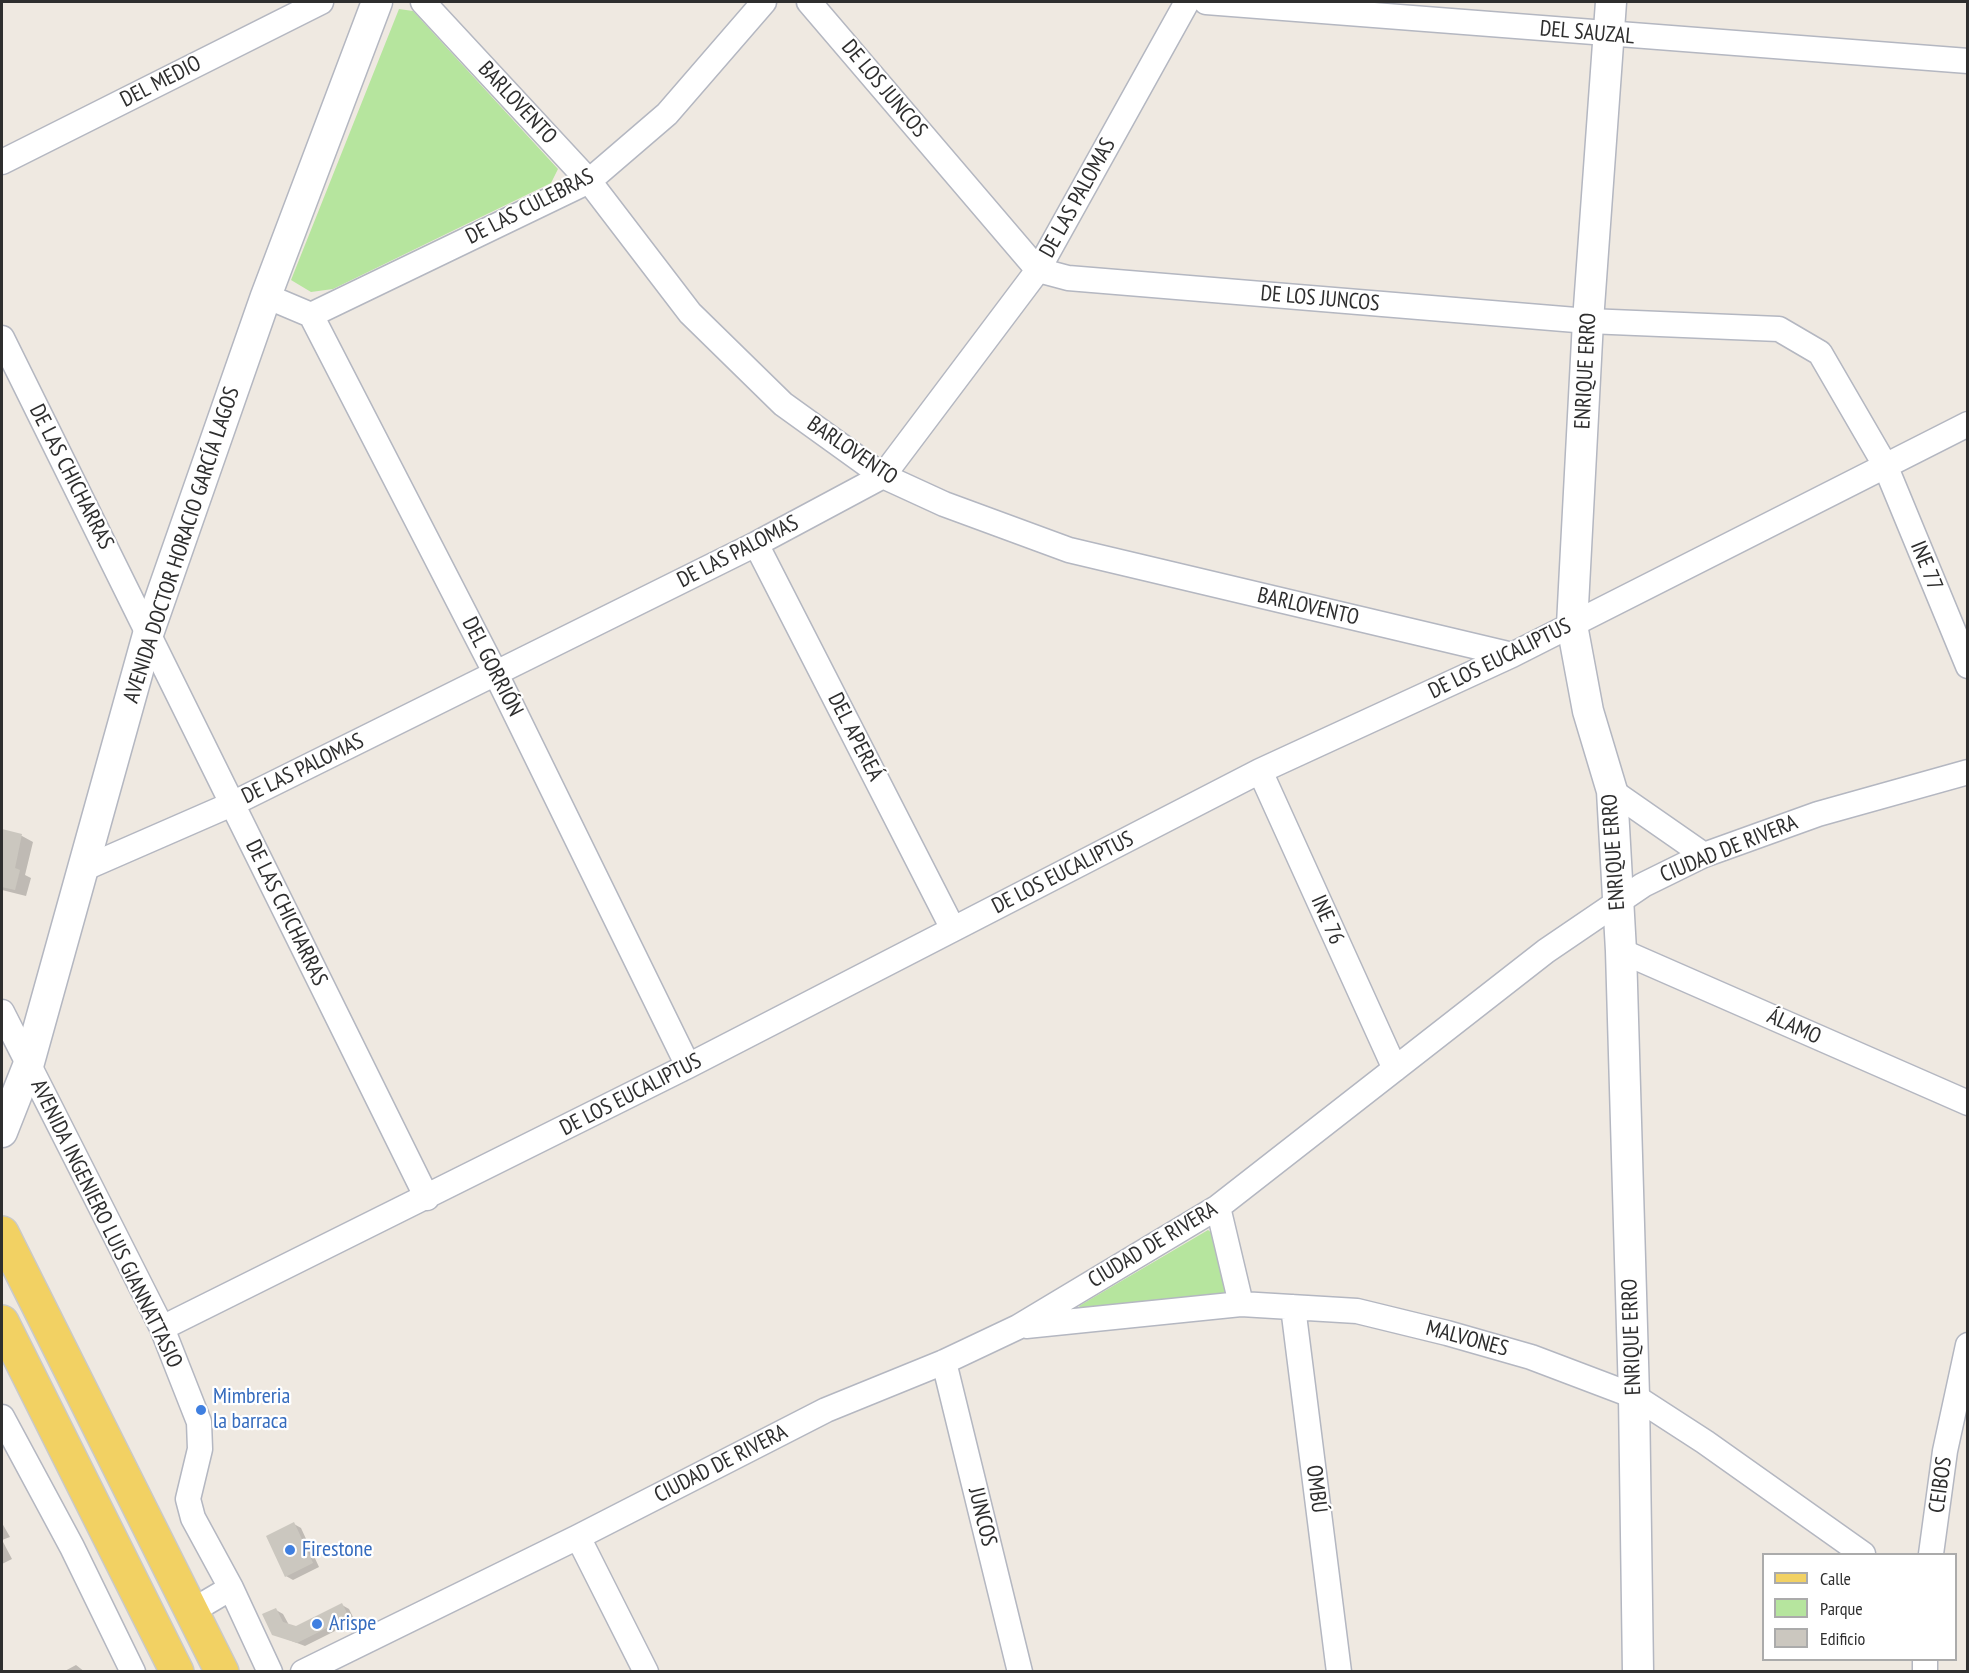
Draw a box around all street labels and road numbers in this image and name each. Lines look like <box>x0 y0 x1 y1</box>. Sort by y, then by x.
street label: DEL SAUZAL <box>1539 16 1635 50</box>
street label: DE LOS JUNCOS <box>836 35 932 143</box>
street label: DEL MEDIO <box>116 50 206 114</box>
street label: BARLOVENTO <box>472 56 562 150</box>
street label: DE LAS PALOMAS <box>1034 134 1122 262</box>
street label: DE LAS CULEBRAS <box>462 164 598 250</box>
street label: DE LOS JUNCOS <box>1259 281 1381 317</box>
street label: ENRIQUE ERRO <box>1570 312 1602 430</box>
street label: AVENIDA DOCTOR HORACIO GARCÍA LAGOS <box>118 384 246 706</box>
street label: DE LAS CHICHARRAS <box>23 400 119 554</box>
street label: BARLOVENTO <box>802 411 902 491</box>
street label: DE LAS PALOMAS <box>673 510 803 594</box>
street label: INE 77 <box>1904 537 1948 595</box>
street label: BARLOVENTO <box>1255 583 1361 631</box>
street label: DEL GORRIÓN <box>456 613 528 721</box>
street label: DE LOS EUCALIPTUS <box>1424 613 1576 705</box>
street label: DEL APEREÁ <box>822 689 888 785</box>
street label: DE LAS PALOMAS <box>238 728 368 810</box>
street label: ENRIQUE ERRO <box>1597 793 1631 911</box>
street label: CIUDAD DE RIVERA <box>1656 809 1802 889</box>
street label: DE LOS EUCALIPTUS <box>988 826 1138 920</box>
street label: DE LAS CHICHARRAS <box>239 836 333 990</box>
street label: INE 76 <box>1305 891 1349 949</box>
street label: ÁLAMO <box>1763 1004 1825 1050</box>
street label: DE LOS EUCALIPTUS <box>556 1048 706 1142</box>
street label: AVENIDA INGENIERO LUIS GIANNATTASIO <box>25 1076 187 1372</box>
street label: CIUDAD DE RIVERA <box>1084 1196 1222 1294</box>
street label: ENRIQUE ERRO <box>1617 1278 1647 1396</box>
street label: MALVONES <box>1423 1315 1511 1363</box>
street label: CIUDAD DE RIVERA <box>650 1419 792 1509</box>
street label: CEIBOS <box>1924 1455 1958 1515</box>
street label: OMBÚ <box>1300 1464 1332 1514</box>
street label: JUNCOS <box>962 1485 1002 1549</box>

